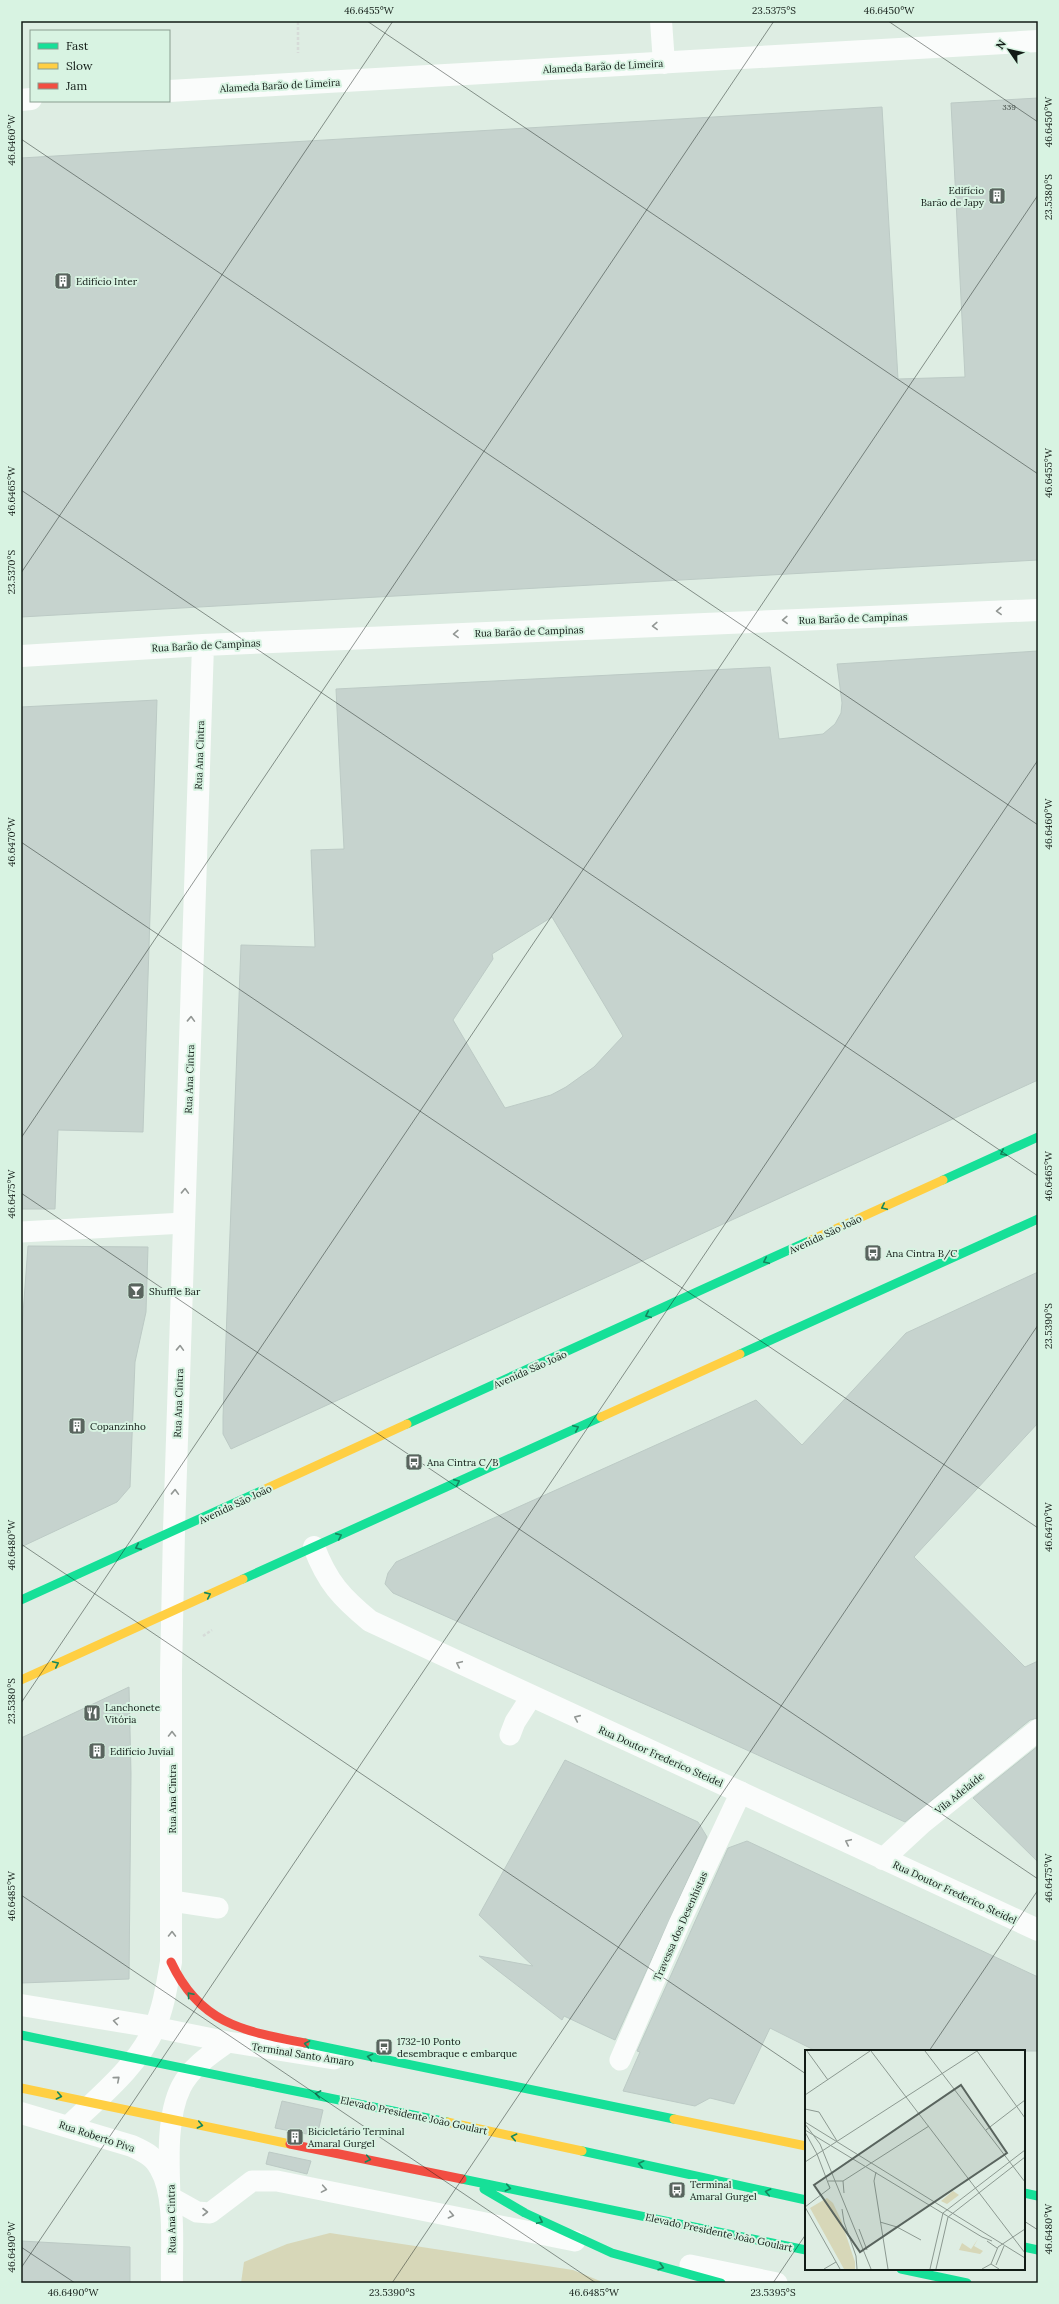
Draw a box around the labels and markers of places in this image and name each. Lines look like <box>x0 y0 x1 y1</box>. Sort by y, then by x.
place label: Edifício Barão de Japy <box>921 184 985 209</box>
building icon: Edifício Barão de Japy <box>987 186 1007 206</box>
building icon: Edifício Inter <box>53 271 73 291</box>
place label: Edifício Inter <box>76 275 138 288</box>
bus stop icon: Ana Cintra B/C <box>863 1243 883 1263</box>
place label: Ana Cintra B/C <box>885 1247 957 1260</box>
bar icon: Shuffle Bar <box>126 1281 146 1301</box>
place label: Shuffle Bar <box>149 1285 201 1298</box>
building icon: Copanzinho <box>67 1416 87 1436</box>
place label: Copanzinho <box>90 1420 146 1433</box>
bus stop icon: Ana Cintra C/B <box>404 1452 424 1472</box>
place label: Ana Cintra C/B <box>426 1456 499 1469</box>
place label: Lanchonete Vitória <box>104 1701 161 1726</box>
restaurant icon: Lanchonete Vitória <box>82 1703 102 1723</box>
building icon: Edifício Juvial <box>87 1741 107 1761</box>
place label: Edifício Juvial <box>110 1745 174 1758</box>
place label: 1732-10 Ponto desembraque e embarque <box>397 2035 518 2060</box>
bus stop icon: 1732-10 Ponto desembraque e embarque <box>374 2037 394 2057</box>
place label: Bicicletário Terminal Amaral Gurgel <box>307 2125 405 2150</box>
building icon: Bicicletário Terminal Amaral Gurgel <box>285 2127 305 2147</box>
place label: Terminal Amaral Gurgel <box>689 2178 757 2203</box>
bus stop icon: Terminal Amaral Gurgel <box>667 2180 687 2200</box>

